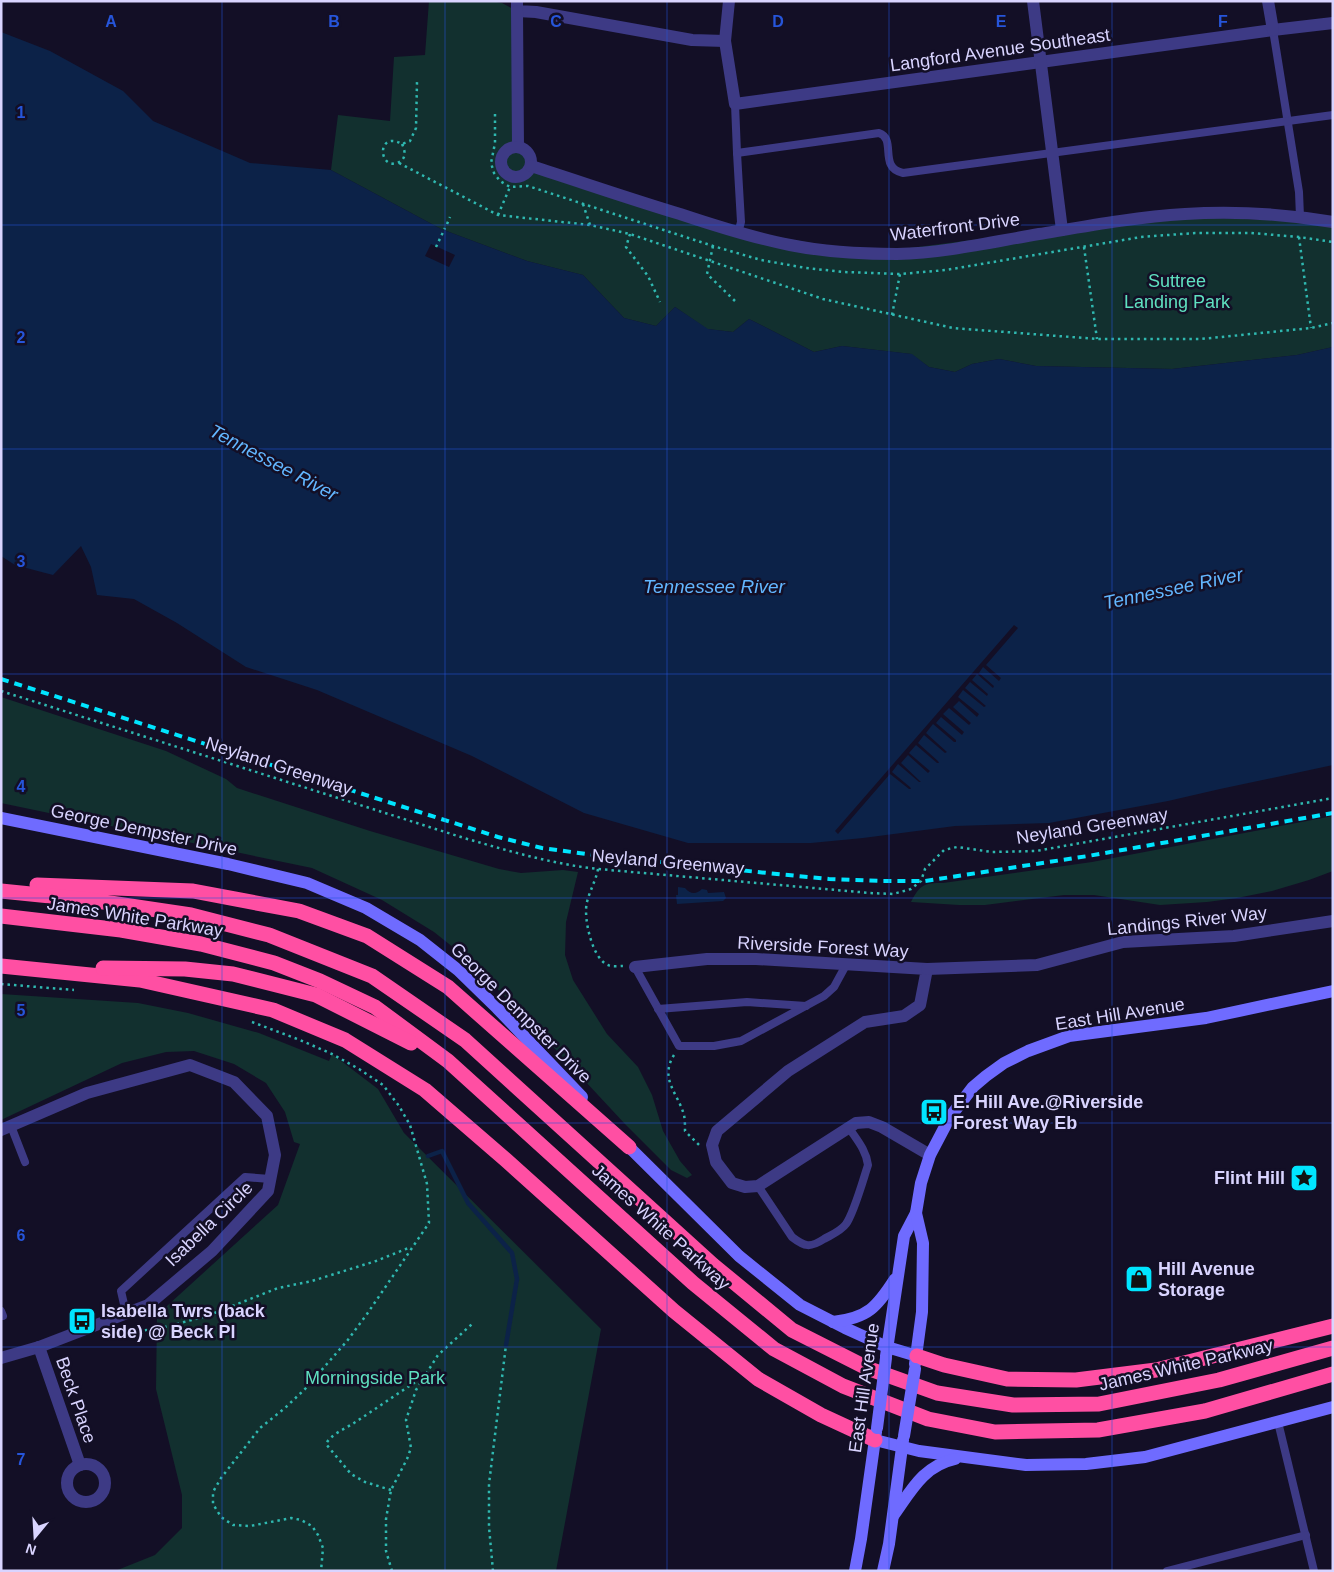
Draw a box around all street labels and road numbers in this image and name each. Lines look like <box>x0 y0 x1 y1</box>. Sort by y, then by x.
street label: Langford Avenue Southeast <box>889 25 1111 75</box>
street label: Waterfront Drive <box>889 209 1021 245</box>
street label: Neyland Greenway <box>203 733 355 799</box>
street label: George Dempster Drive <box>49 800 239 860</box>
street label: Neyland Greenway <box>1015 804 1169 848</box>
street label: Neyland Greenway <box>591 845 745 879</box>
street label: James White Parkway <box>46 893 224 941</box>
street label: Landings River Way <box>1106 903 1268 939</box>
street label: Riverside Forest Way <box>737 933 909 961</box>
street label: George Dempster Drive <box>447 939 595 1087</box>
street label: East Hill Avenue <box>1054 994 1186 1034</box>
street label: James White Parkway <box>588 1160 734 1294</box>
street label: Isabella Circle <box>161 1178 257 1270</box>
street label: East Hill Avenue <box>845 1322 883 1454</box>
street label: James White Parkway <box>1097 1335 1275 1395</box>
street label: Beck Place <box>52 1354 100 1446</box>

